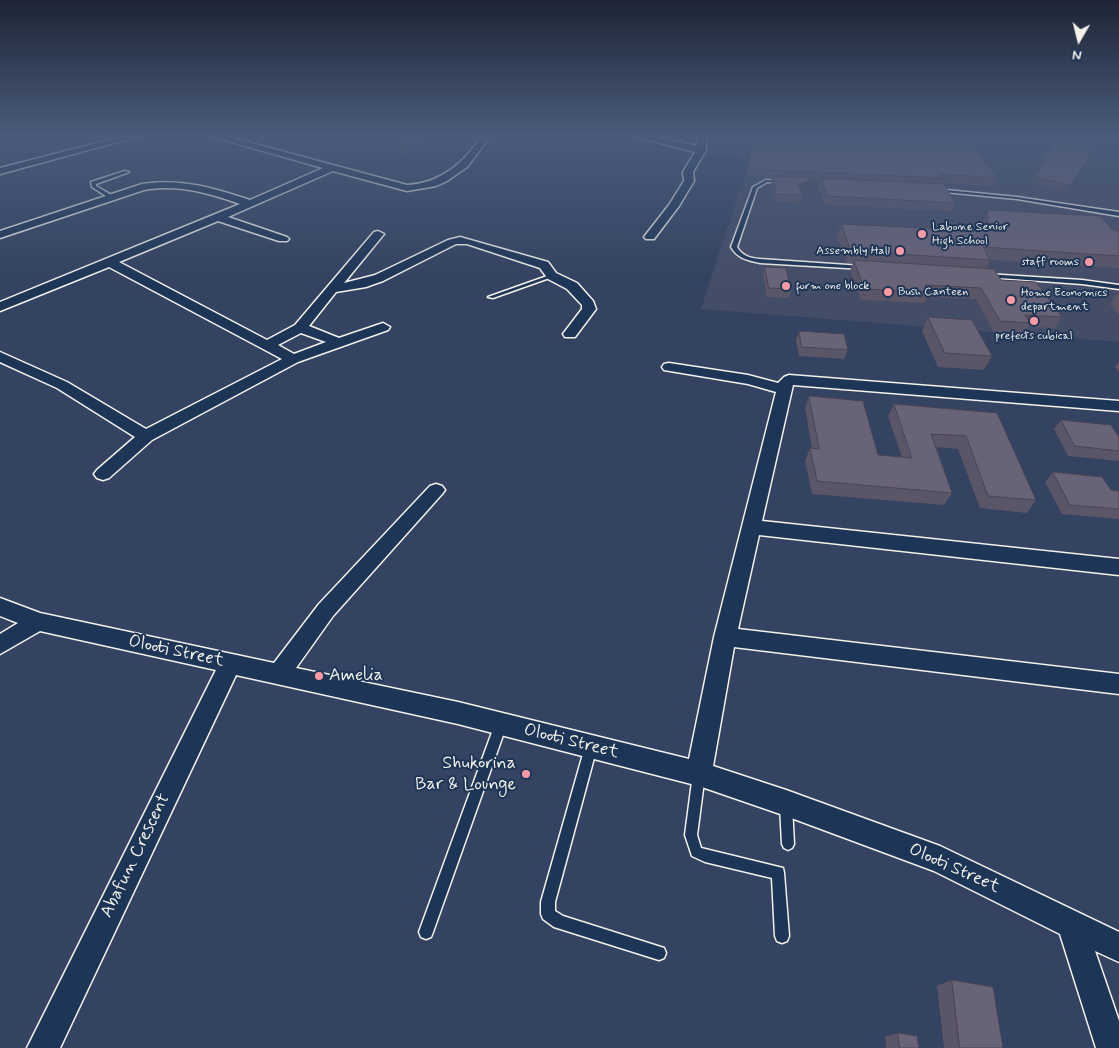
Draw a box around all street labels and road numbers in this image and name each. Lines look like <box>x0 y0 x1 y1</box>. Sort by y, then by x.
street label: Olooti Street <box>126 631 226 673</box>
street label: Olooti Street <box>521 720 621 764</box>
street label: Abafun Crescent <box>97 790 175 922</box>
street label: Olooti Street <box>905 839 1003 899</box>

